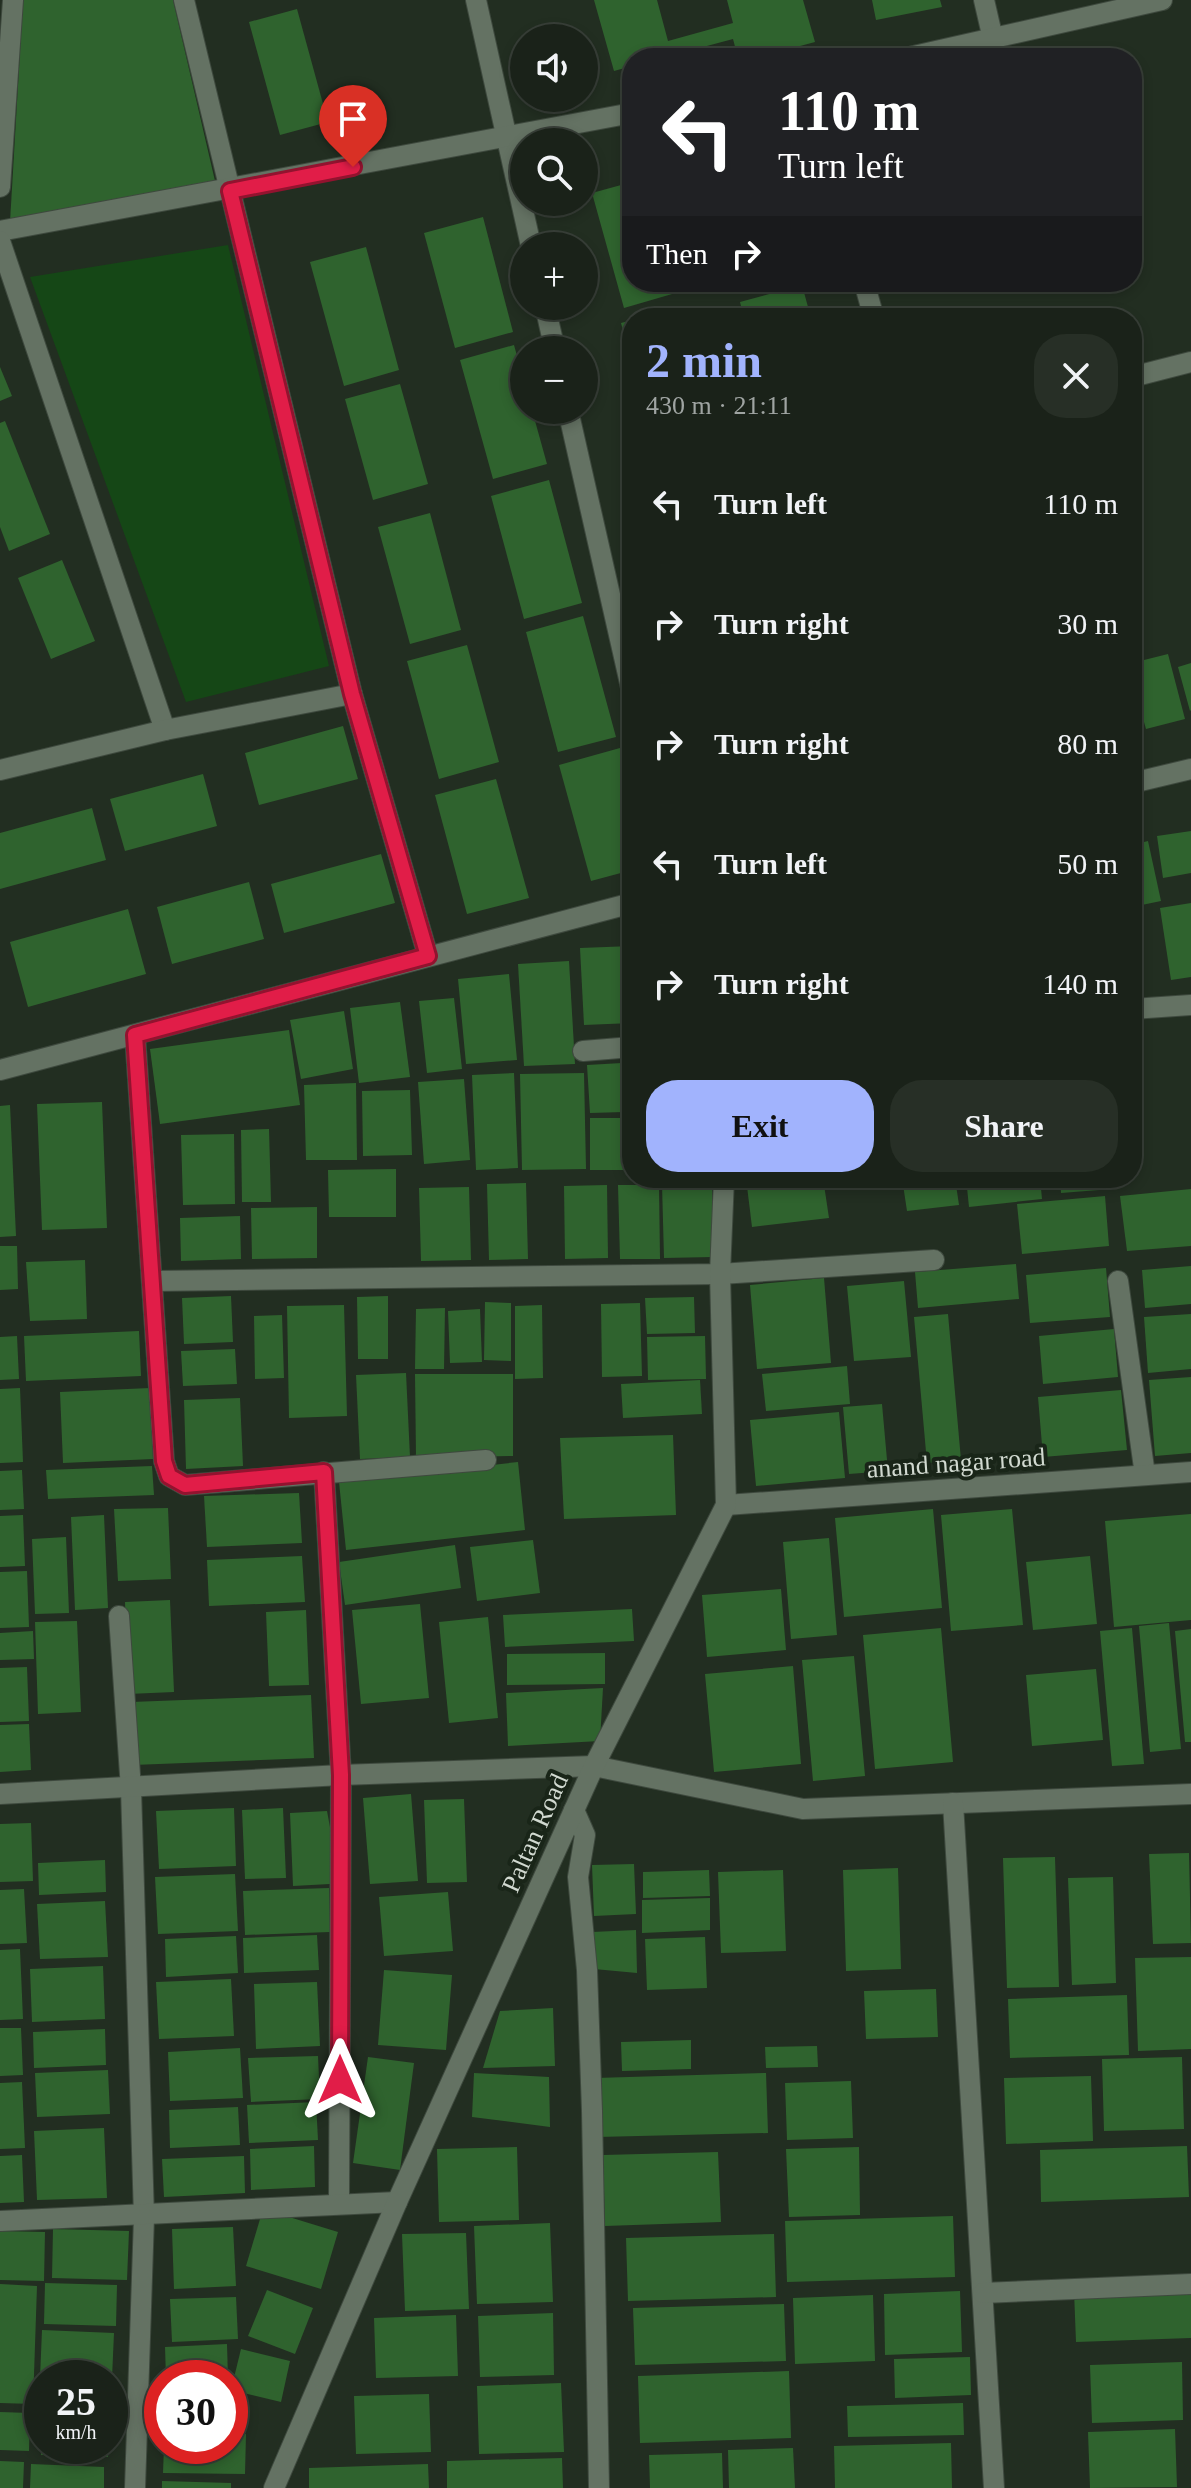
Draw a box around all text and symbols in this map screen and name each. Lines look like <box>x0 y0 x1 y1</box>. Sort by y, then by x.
map controls <box>510 24 598 424</box>
button: sound <box>510 24 598 112</box>
icon: left <box>646 80 750 184</box>
text: 110 m <box>778 80 920 142</box>
pin <box>319 85 387 167</box>
icon: arrive <box>331 97 375 141</box>
button: search <box>510 128 598 216</box>
text: Turn left <box>778 146 904 186</box>
button: + <box>510 232 598 320</box>
icon: right <box>724 232 768 276</box>
text: Then <box>646 237 708 270</box>
text: 2 min <box>646 334 762 387</box>
button: close <box>1034 334 1118 418</box>
button: − <box>510 336 598 424</box>
text: 430 m · 21:11 <box>646 391 792 420</box>
icon: left <box>646 482 690 526</box>
text: Turn left <box>714 487 827 520</box>
text: 110 m <box>1043 487 1118 520</box>
icon: right <box>646 602 690 646</box>
text: Turn right <box>714 607 849 640</box>
text: 30 m <box>1057 607 1118 640</box>
icon: right <box>646 722 690 766</box>
text: Turn right <box>714 727 849 760</box>
text: 80 m <box>1057 727 1118 760</box>
icon: left <box>646 842 690 886</box>
text: Turn left <box>714 847 827 880</box>
text: 50 m <box>1057 847 1118 880</box>
icon: right <box>646 962 690 1006</box>
text: Turn right <box>714 967 849 1000</box>
text: 140 m <box>1042 967 1118 1000</box>
button: Exit <box>646 1080 874 1172</box>
button: Share <box>890 1080 1118 1172</box>
street label: anand nagar road <box>866 1442 1046 1484</box>
street label: Paltan Road <box>496 1769 574 1897</box>
position arrow <box>298 2038 382 2122</box>
speed limit sign: 30 <box>144 2360 248 2464</box>
text: 25 <box>56 2379 96 2424</box>
text: km/h <box>55 2421 97 2443</box>

